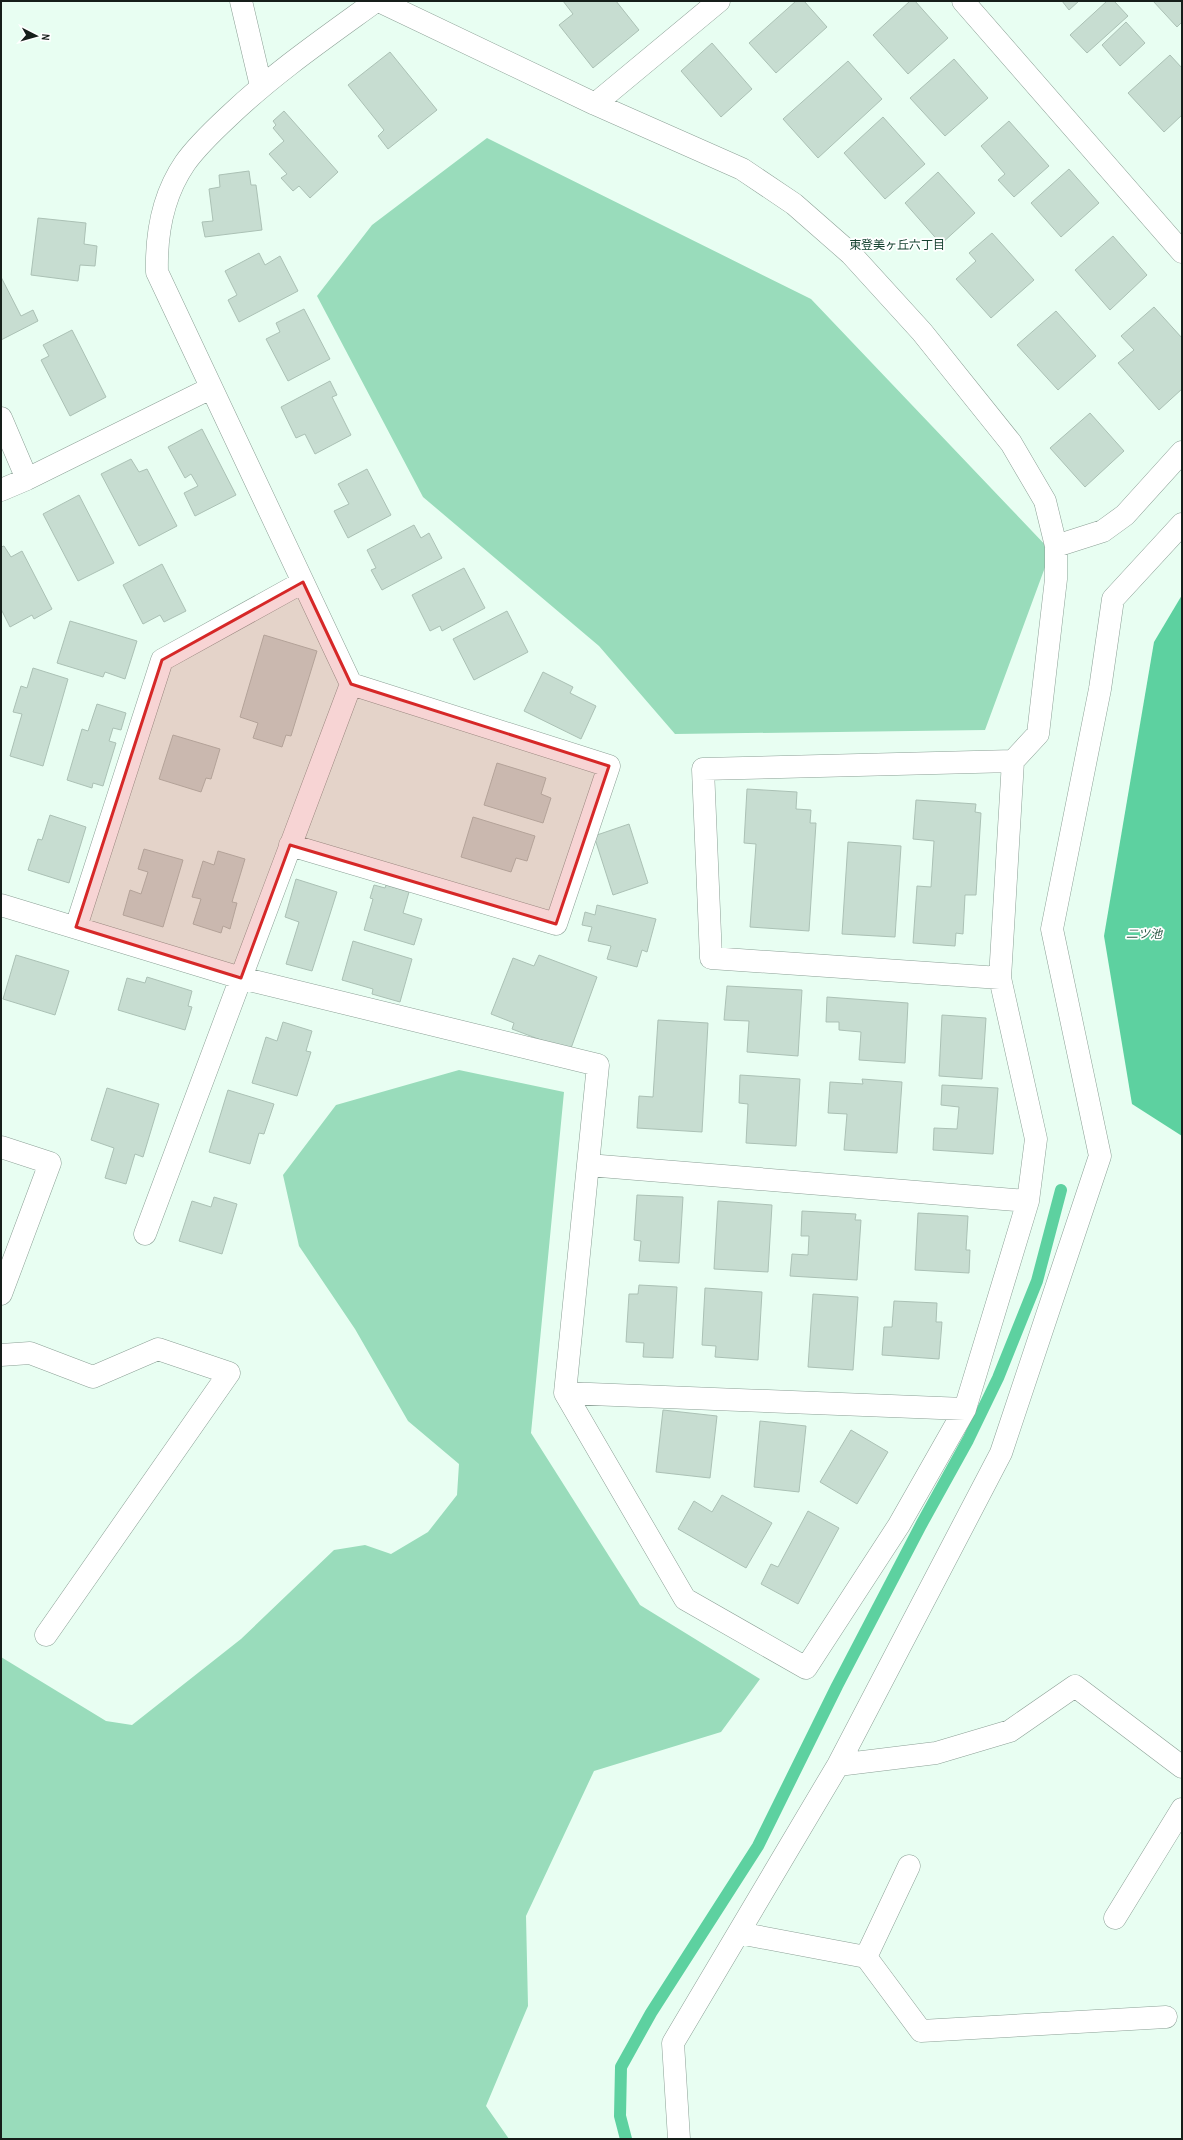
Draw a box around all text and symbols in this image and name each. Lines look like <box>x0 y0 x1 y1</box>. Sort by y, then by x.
north arrow <box>16 16 56 56</box>
text: N <box>39 33 53 41</box>
district label: 東登美ヶ丘六丁目 <box>849 237 945 253</box>
water label: 二ツ池 <box>1126 926 1163 942</box>

